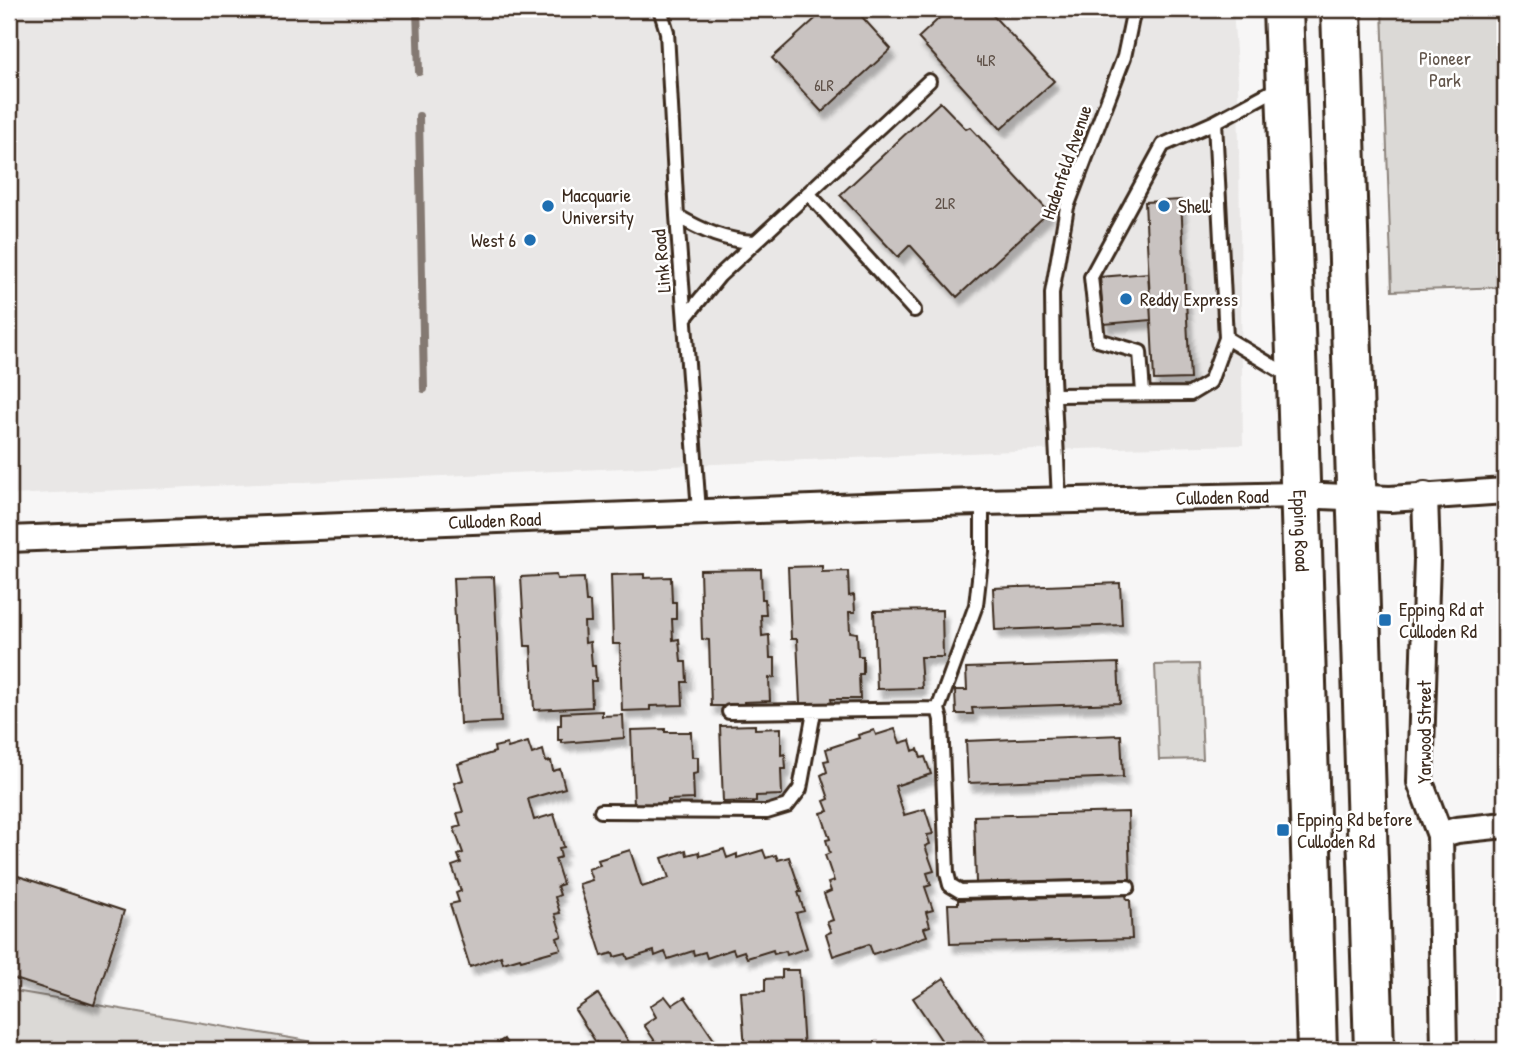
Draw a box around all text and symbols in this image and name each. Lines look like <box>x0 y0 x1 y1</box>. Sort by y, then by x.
park label: Pioneer Park <box>1419 45 1472 93</box>
house number: 4LR <box>976 49 996 71</box>
house number: 6LR <box>814 74 834 96</box>
street label: Hadenfeld Avenue <box>1034 101 1098 223</box>
place label: Macquarie University <box>562 182 634 230</box>
house number: 2LR <box>935 192 955 214</box>
place label: Shell <box>1178 193 1211 219</box>
marker: Macquarie University <box>540 198 556 214</box>
marker: Shell <box>1156 198 1172 214</box>
place label: West 6 <box>471 227 516 253</box>
street label: Link Road <box>645 228 677 294</box>
marker: West 6 <box>522 232 538 248</box>
place label: Reddy Express <box>1140 286 1238 312</box>
marker: Reddy Express <box>1118 291 1134 307</box>
street label: Culloden Road <box>1175 483 1270 511</box>
street label: Epping Road <box>1287 490 1316 572</box>
street label: Culloden Road <box>448 505 542 535</box>
place label: Epping Rd at Culloden Rd <box>1399 596 1484 644</box>
marker: Epping Rd at Culloden Rd <box>1377 612 1393 628</box>
street label: Yarwood Street <box>1411 680 1437 784</box>
place label: Epping Rd before Culloden Rd <box>1297 806 1413 854</box>
marker: Epping Rd before Culloden Rd <box>1275 822 1291 838</box>

